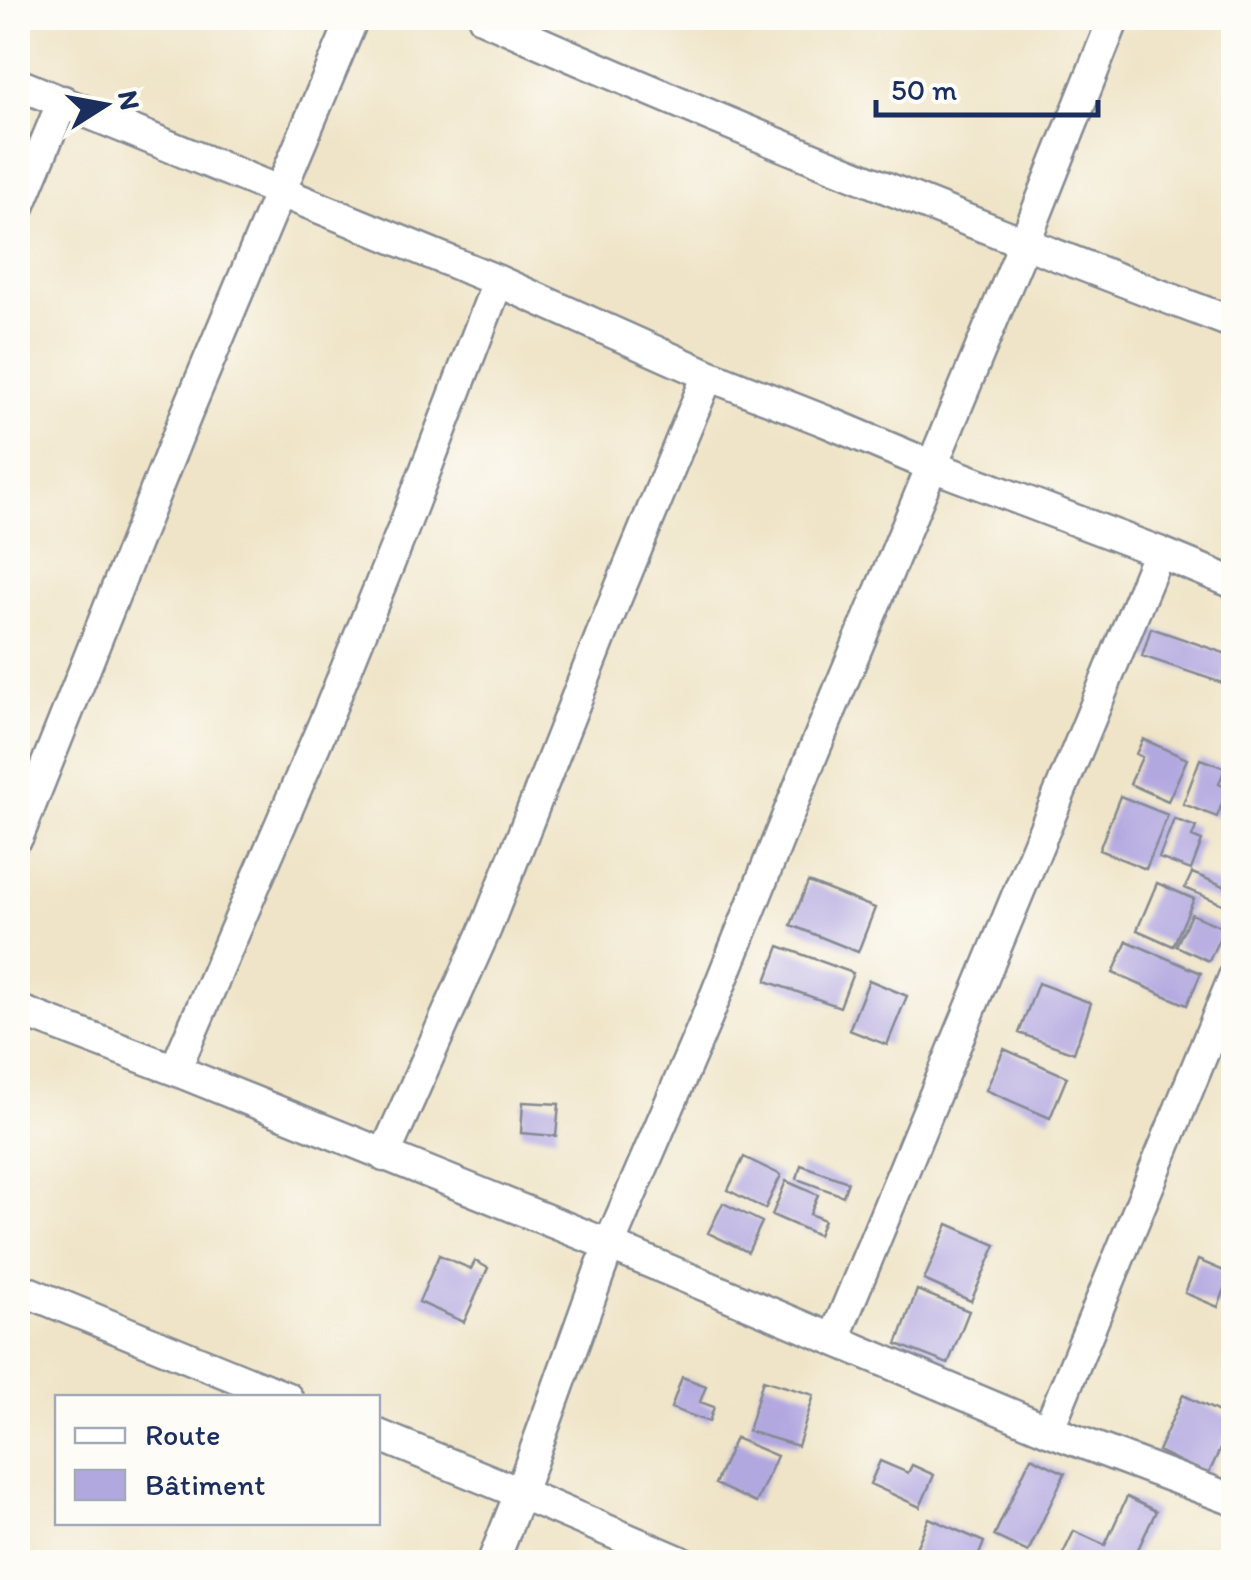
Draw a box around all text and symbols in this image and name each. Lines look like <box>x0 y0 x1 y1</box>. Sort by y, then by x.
north arrow <box>55 55 155 155</box>
scale bar <box>876 55 1098 117</box>
text: 50 m <box>891 71 957 108</box>
text: N <box>111 88 148 113</box>
legend <box>55 1395 380 1525</box>
text: Route <box>145 1416 220 1453</box>
text: Bâtiment <box>145 1466 266 1503</box>

